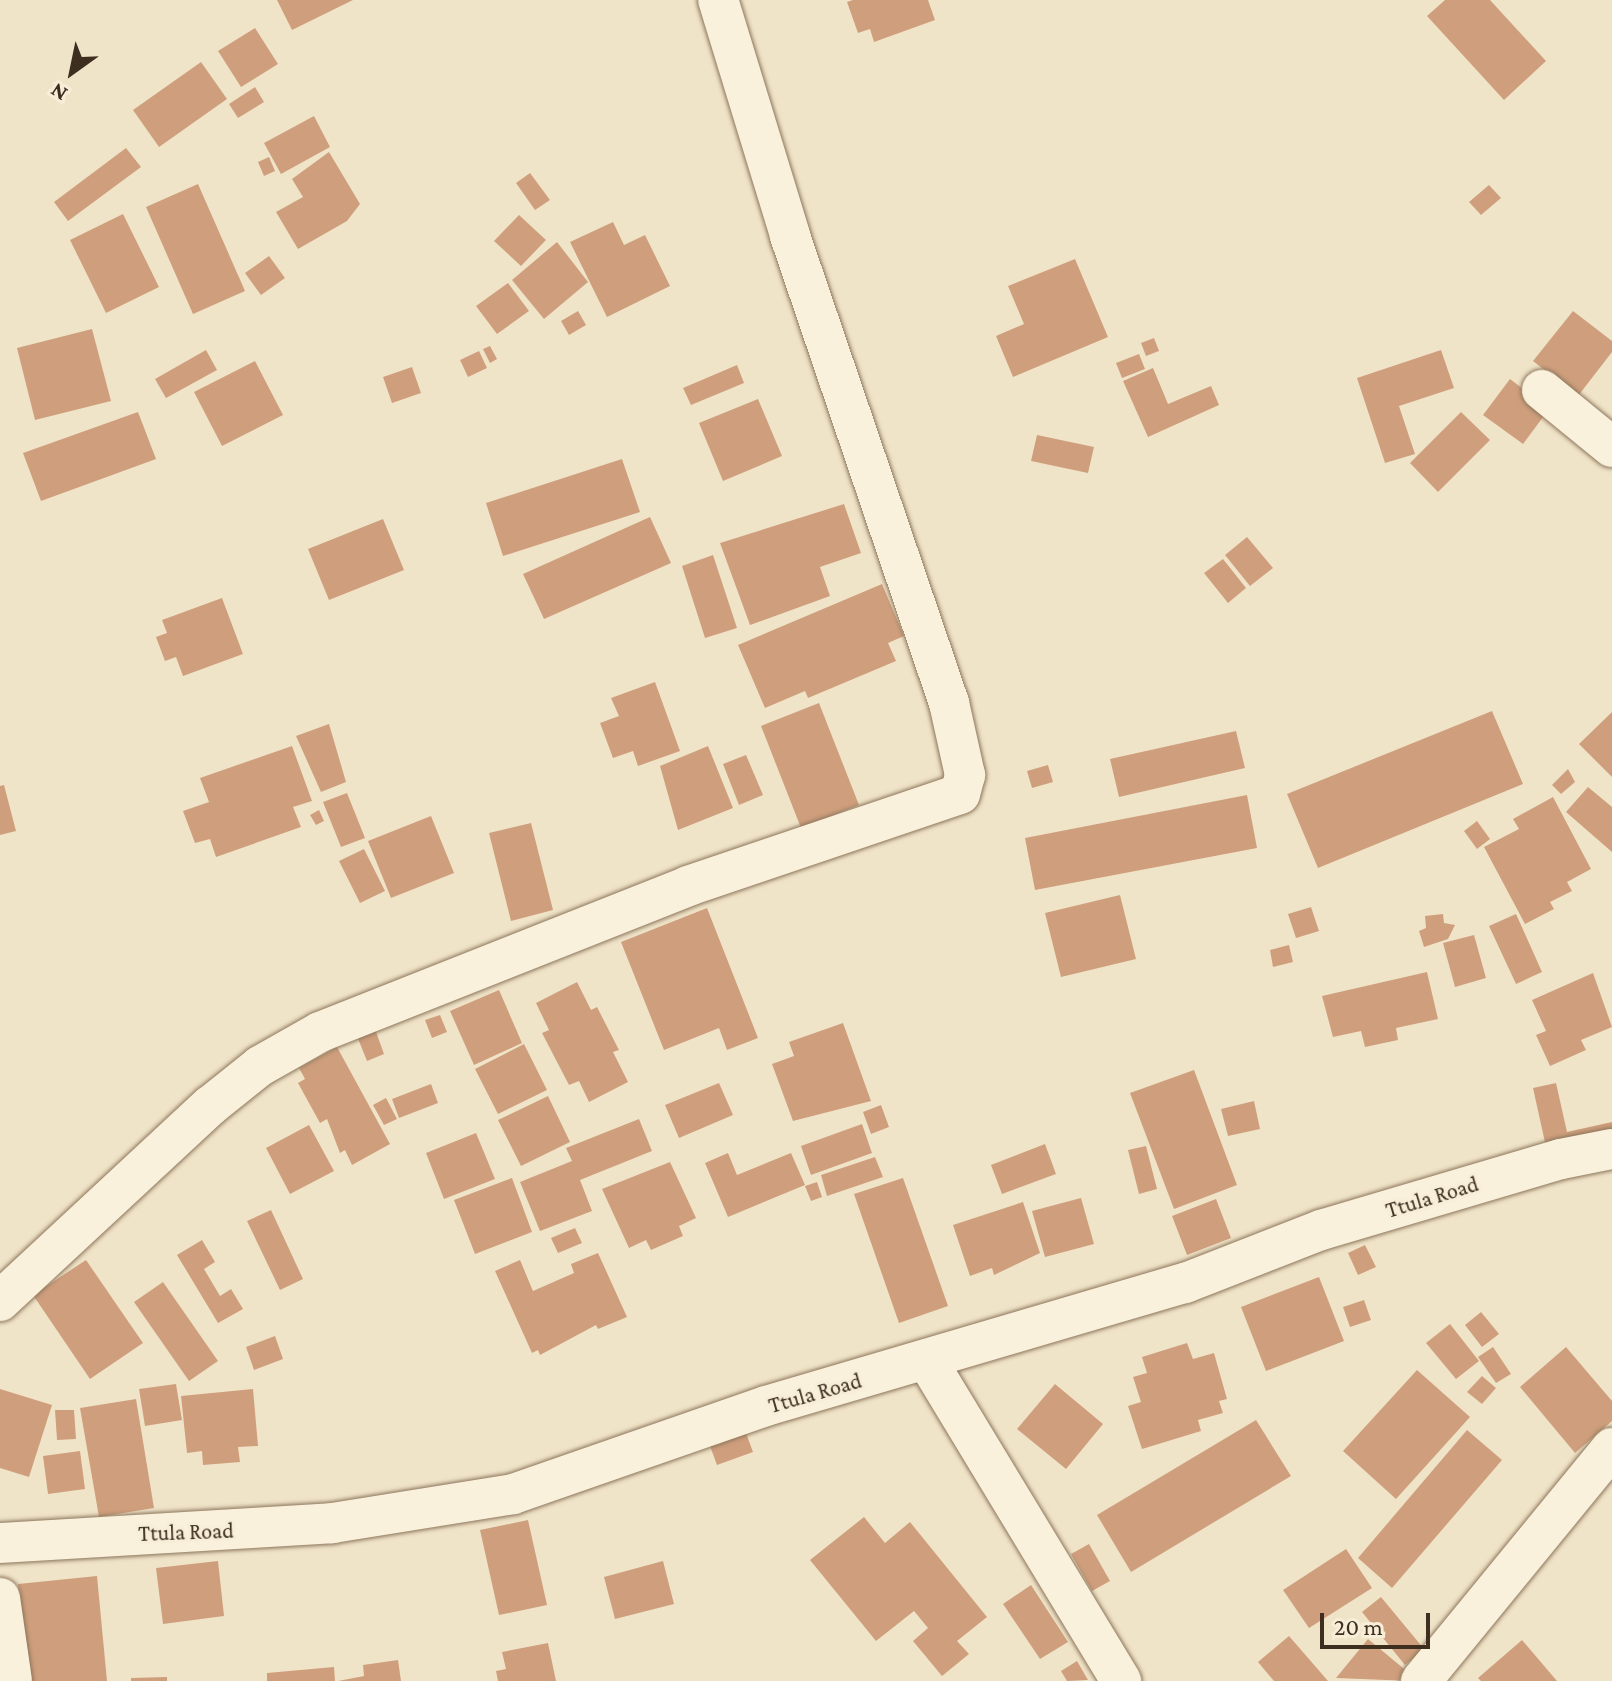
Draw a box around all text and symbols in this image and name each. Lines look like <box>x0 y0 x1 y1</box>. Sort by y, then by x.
north arrow <box>32 32 112 112</box>
text: N <box>46 78 72 107</box>
street label: Ttula Road <box>1382 1170 1482 1224</box>
street label: Ttula Road <box>765 1367 865 1419</box>
street label: Ttula Road <box>138 1517 234 1547</box>
scale bar <box>1324 1597 1434 1647</box>
text: 20 m <box>1334 1613 1383 1640</box>

